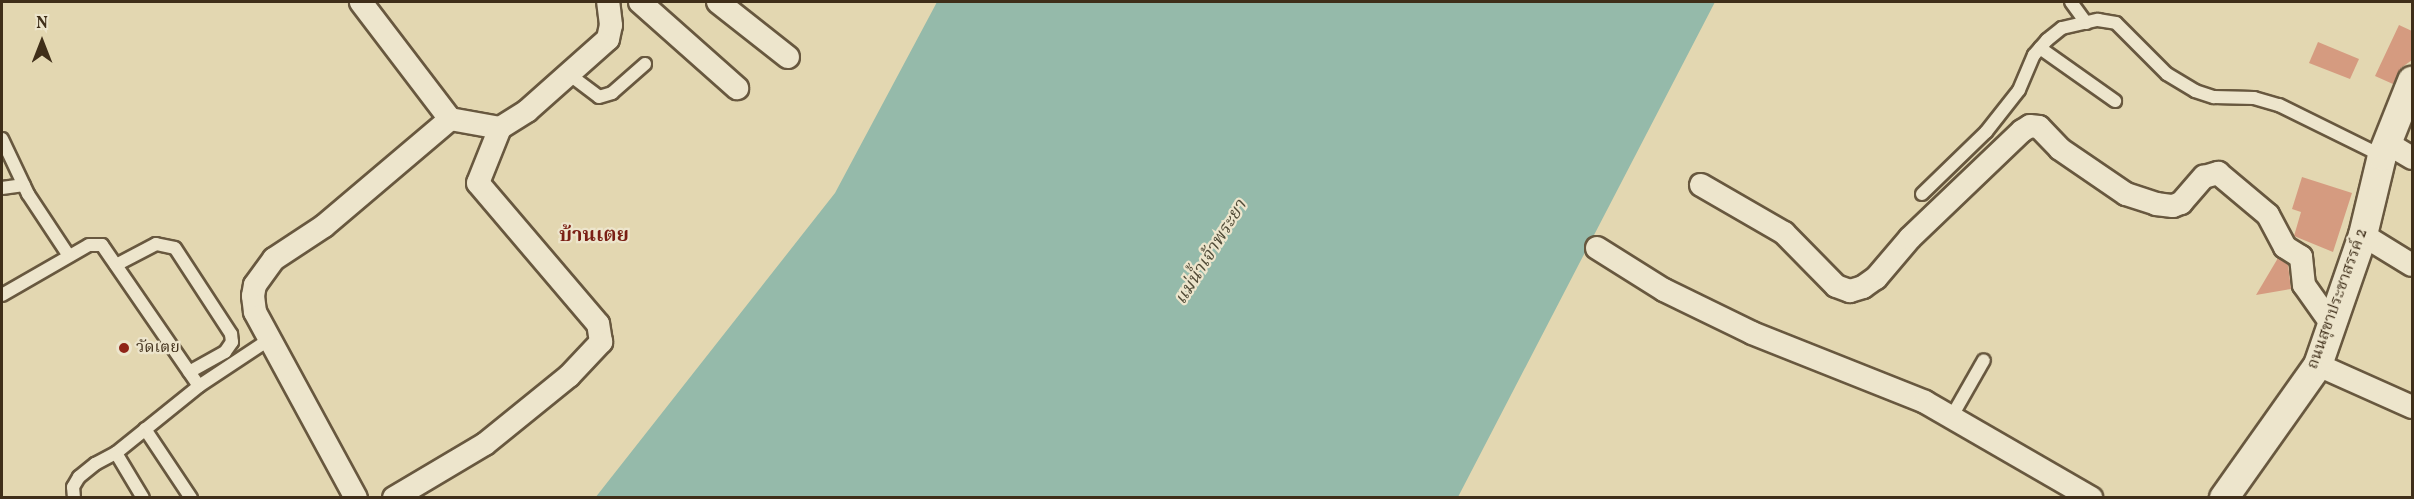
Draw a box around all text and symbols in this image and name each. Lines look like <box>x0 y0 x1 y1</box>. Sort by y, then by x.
north arrow <box>12 12 72 72</box>
text: N <box>36 13 48 35</box>
water label: แม่น้ำเจ้าพระยา <box>1171 197 1253 309</box>
district label: บ้านเตย <box>559 224 629 248</box>
street label: ถนนสุขาประชาสรรค์ 2 <box>2304 226 2372 372</box>
place label: วัดเตย <box>136 338 180 358</box>
marker: วัดเตย <box>117 341 131 355</box>

